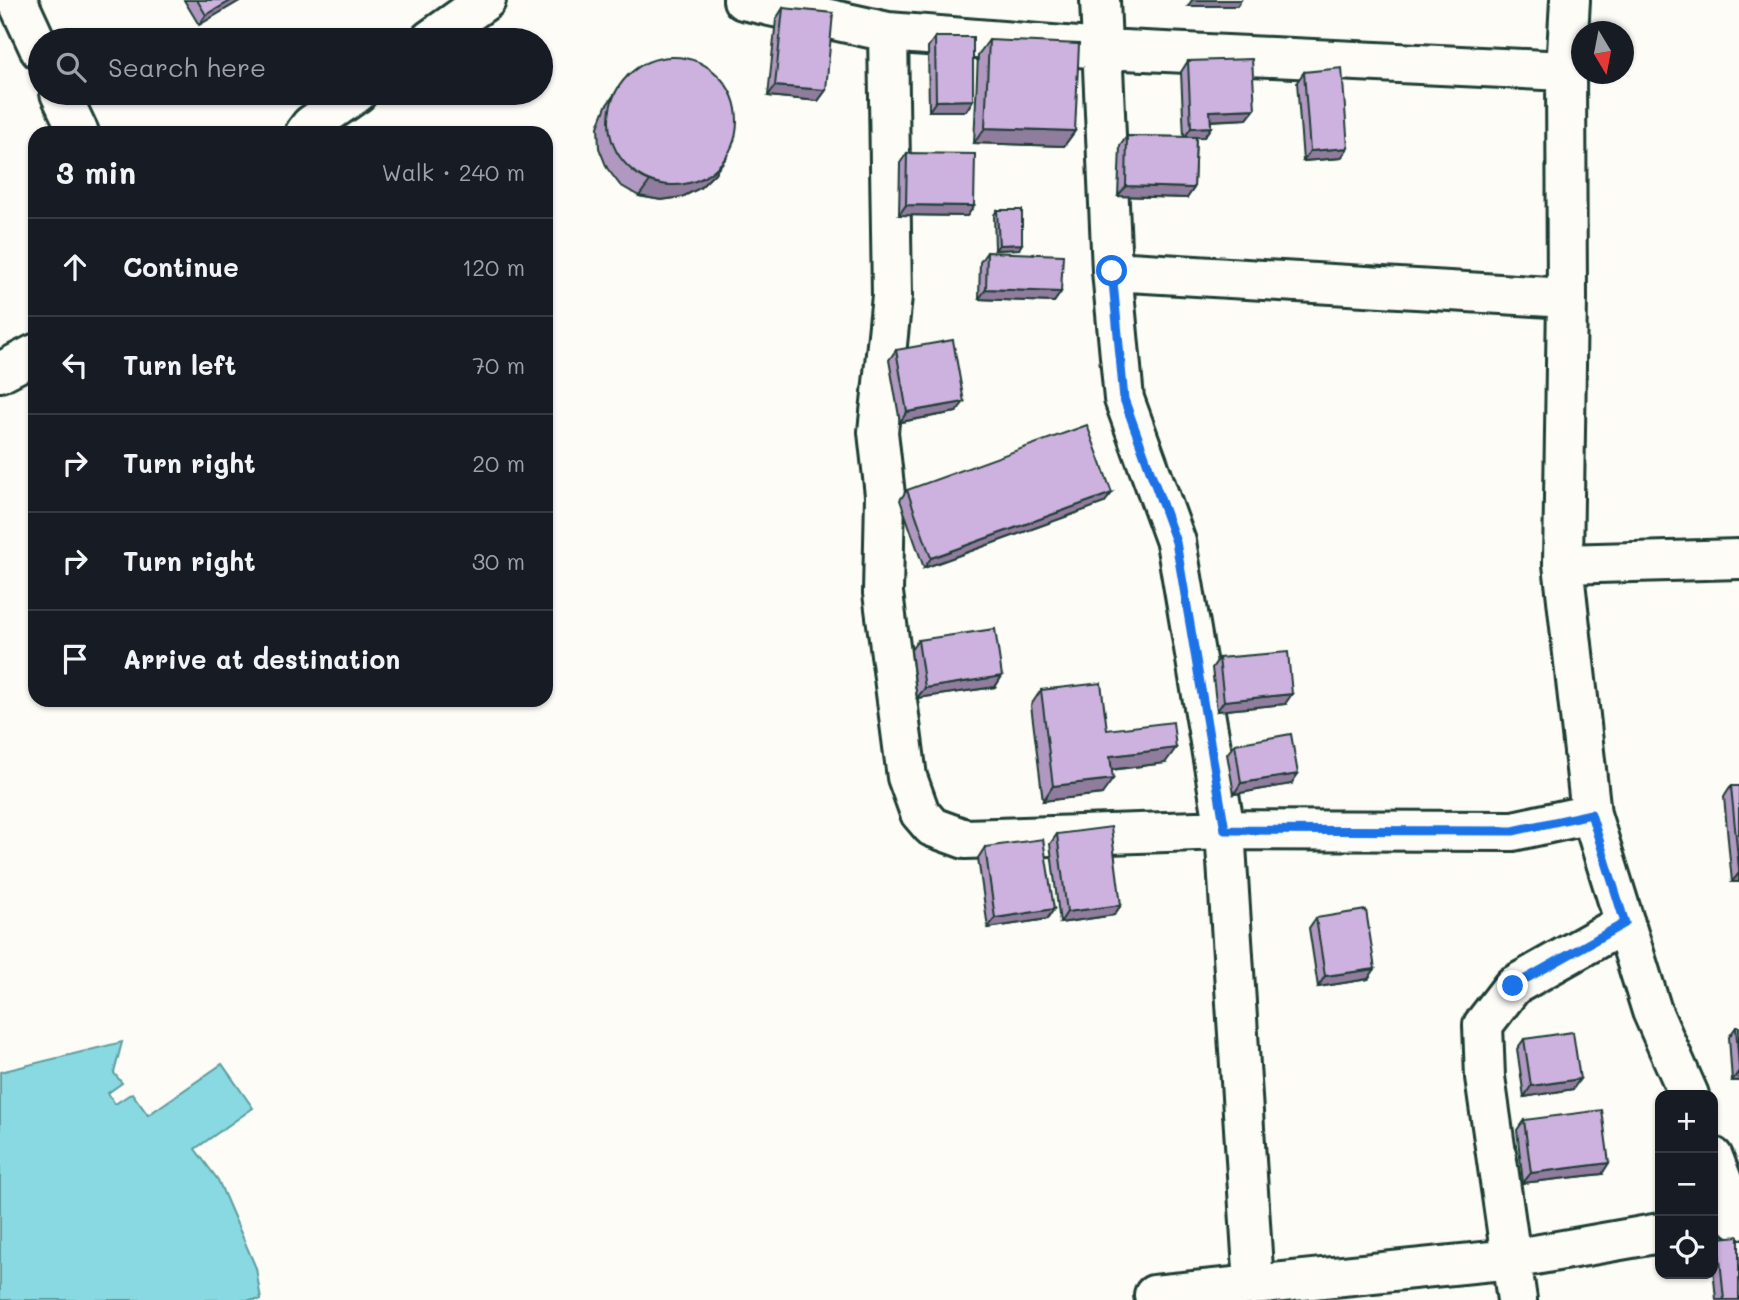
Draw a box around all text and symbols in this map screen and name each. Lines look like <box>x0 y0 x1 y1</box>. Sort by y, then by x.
north arrow <box>1571 21 1634 84</box>
search box <box>28 28 553 105</box>
icon: search <box>52 48 90 86</box>
text: Search here <box>108 50 266 84</box>
text: 3 min <box>56 152 136 192</box>
text: Walk · 240 m <box>382 157 525 187</box>
icon: ahead <box>56 248 94 286</box>
text: Continue <box>123 250 239 284</box>
text: 120 m <box>462 252 525 282</box>
route start <box>1096 255 1127 286</box>
icon: left <box>56 346 94 384</box>
text: Turn left <box>123 348 236 382</box>
text: 70 m <box>472 350 525 380</box>
icon: right <box>56 444 94 482</box>
text: Turn right <box>123 446 256 480</box>
text: 20 m <box>472 448 525 478</box>
icon: right <box>56 542 94 580</box>
text: Turn right <box>123 544 256 578</box>
text: 30 m <box>472 546 525 576</box>
icon: arrive <box>56 640 94 678</box>
text: Arrive at destination <box>123 642 400 676</box>
route end <box>1497 970 1528 1001</box>
map controls <box>1655 1090 1718 1279</box>
button: + <box>1655 1090 1718 1153</box>
button: − <box>1655 1153 1718 1216</box>
button: locate <box>1655 1216 1718 1279</box>

